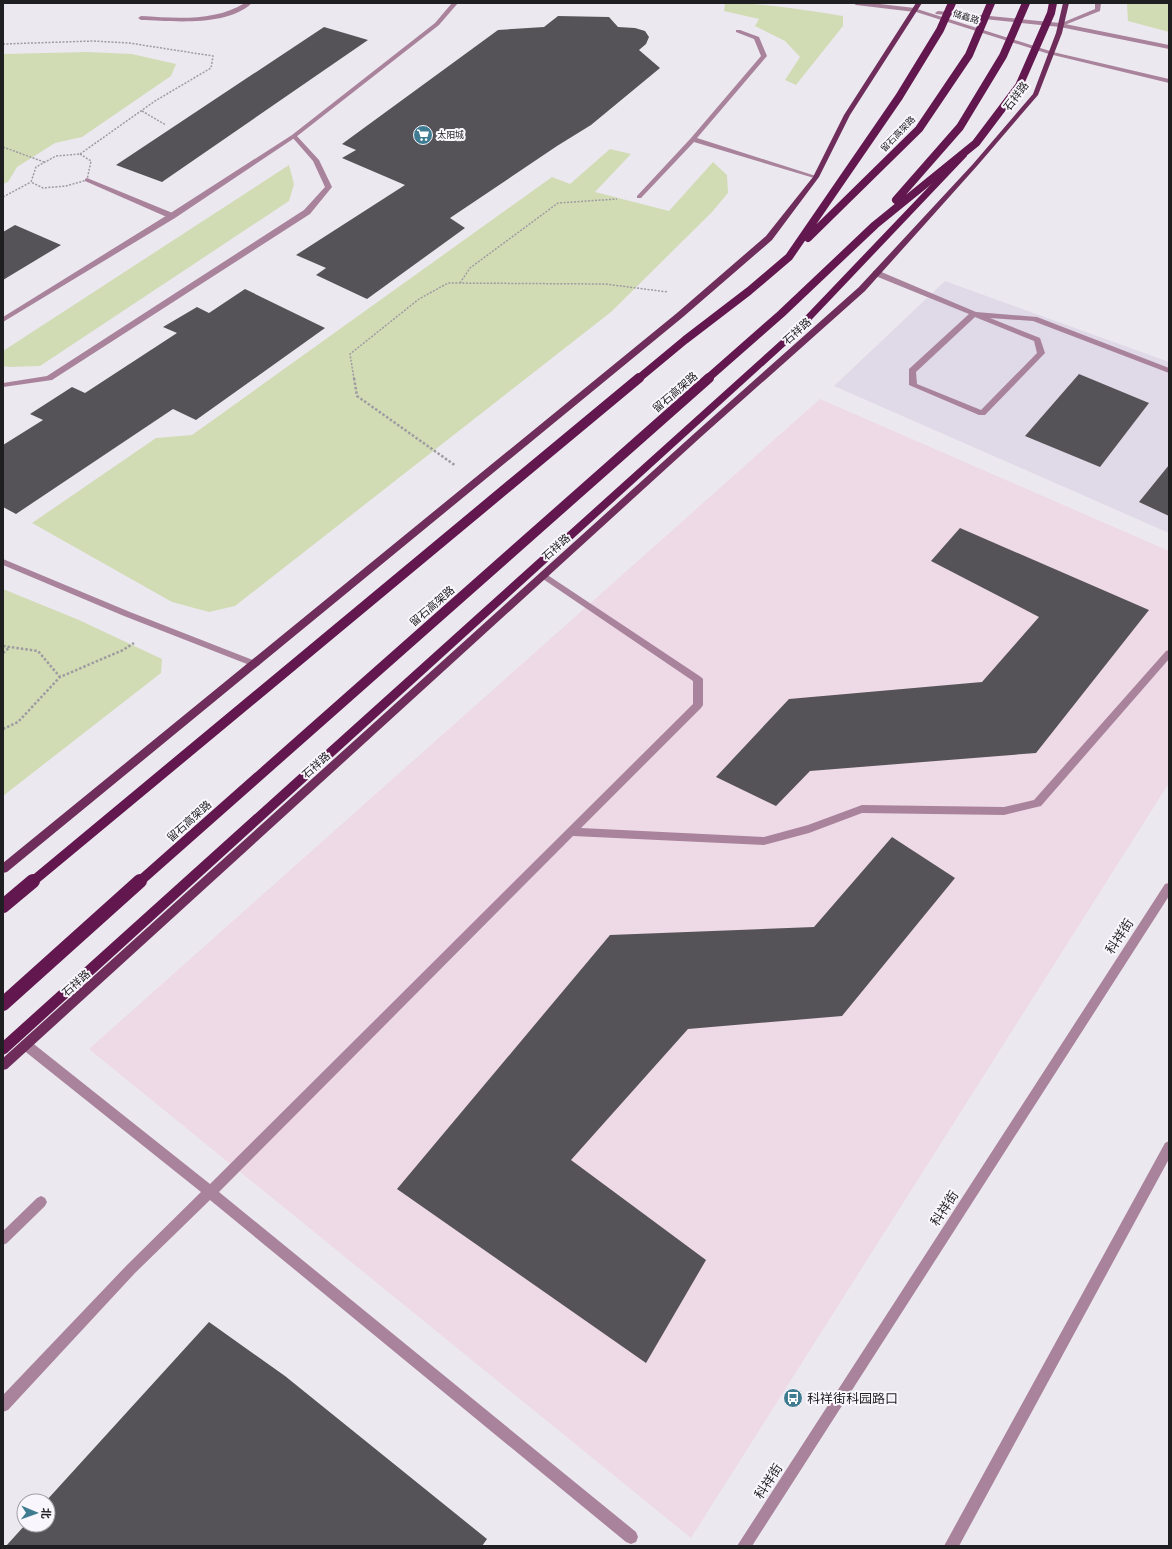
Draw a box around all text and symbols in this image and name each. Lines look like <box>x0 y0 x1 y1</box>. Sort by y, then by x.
street label: 储鑫路 <box>952 8 980 26</box>
street label: 石祥路 <box>1001 79 1032 113</box>
street label: 留石高架路 <box>879 114 917 154</box>
supermarket icon: 太阳城 <box>412 124 434 146</box>
place label: 太阳城 <box>437 130 464 140</box>
street label: 石祥路 <box>781 316 814 347</box>
street label: 留石高架路 <box>650 369 700 415</box>
street label: 石祥路 <box>540 532 573 563</box>
street label: 留石高架路 <box>407 583 457 629</box>
street label: 石祥路 <box>300 750 333 781</box>
street label: 留石高架路 <box>165 798 214 845</box>
street label: 科祥街 <box>1103 916 1136 957</box>
street label: 石祥路 <box>60 968 93 999</box>
street label: 科祥街 <box>928 1188 961 1229</box>
bus stop icon: 科祥街科园路口 <box>782 1387 804 1409</box>
place label: 科祥街科园路口 <box>807 1391 898 1406</box>
street label: 科祥街 <box>752 1461 785 1502</box>
north arrow <box>16 1493 56 1533</box>
text: 北 <box>39 1508 52 1519</box>

